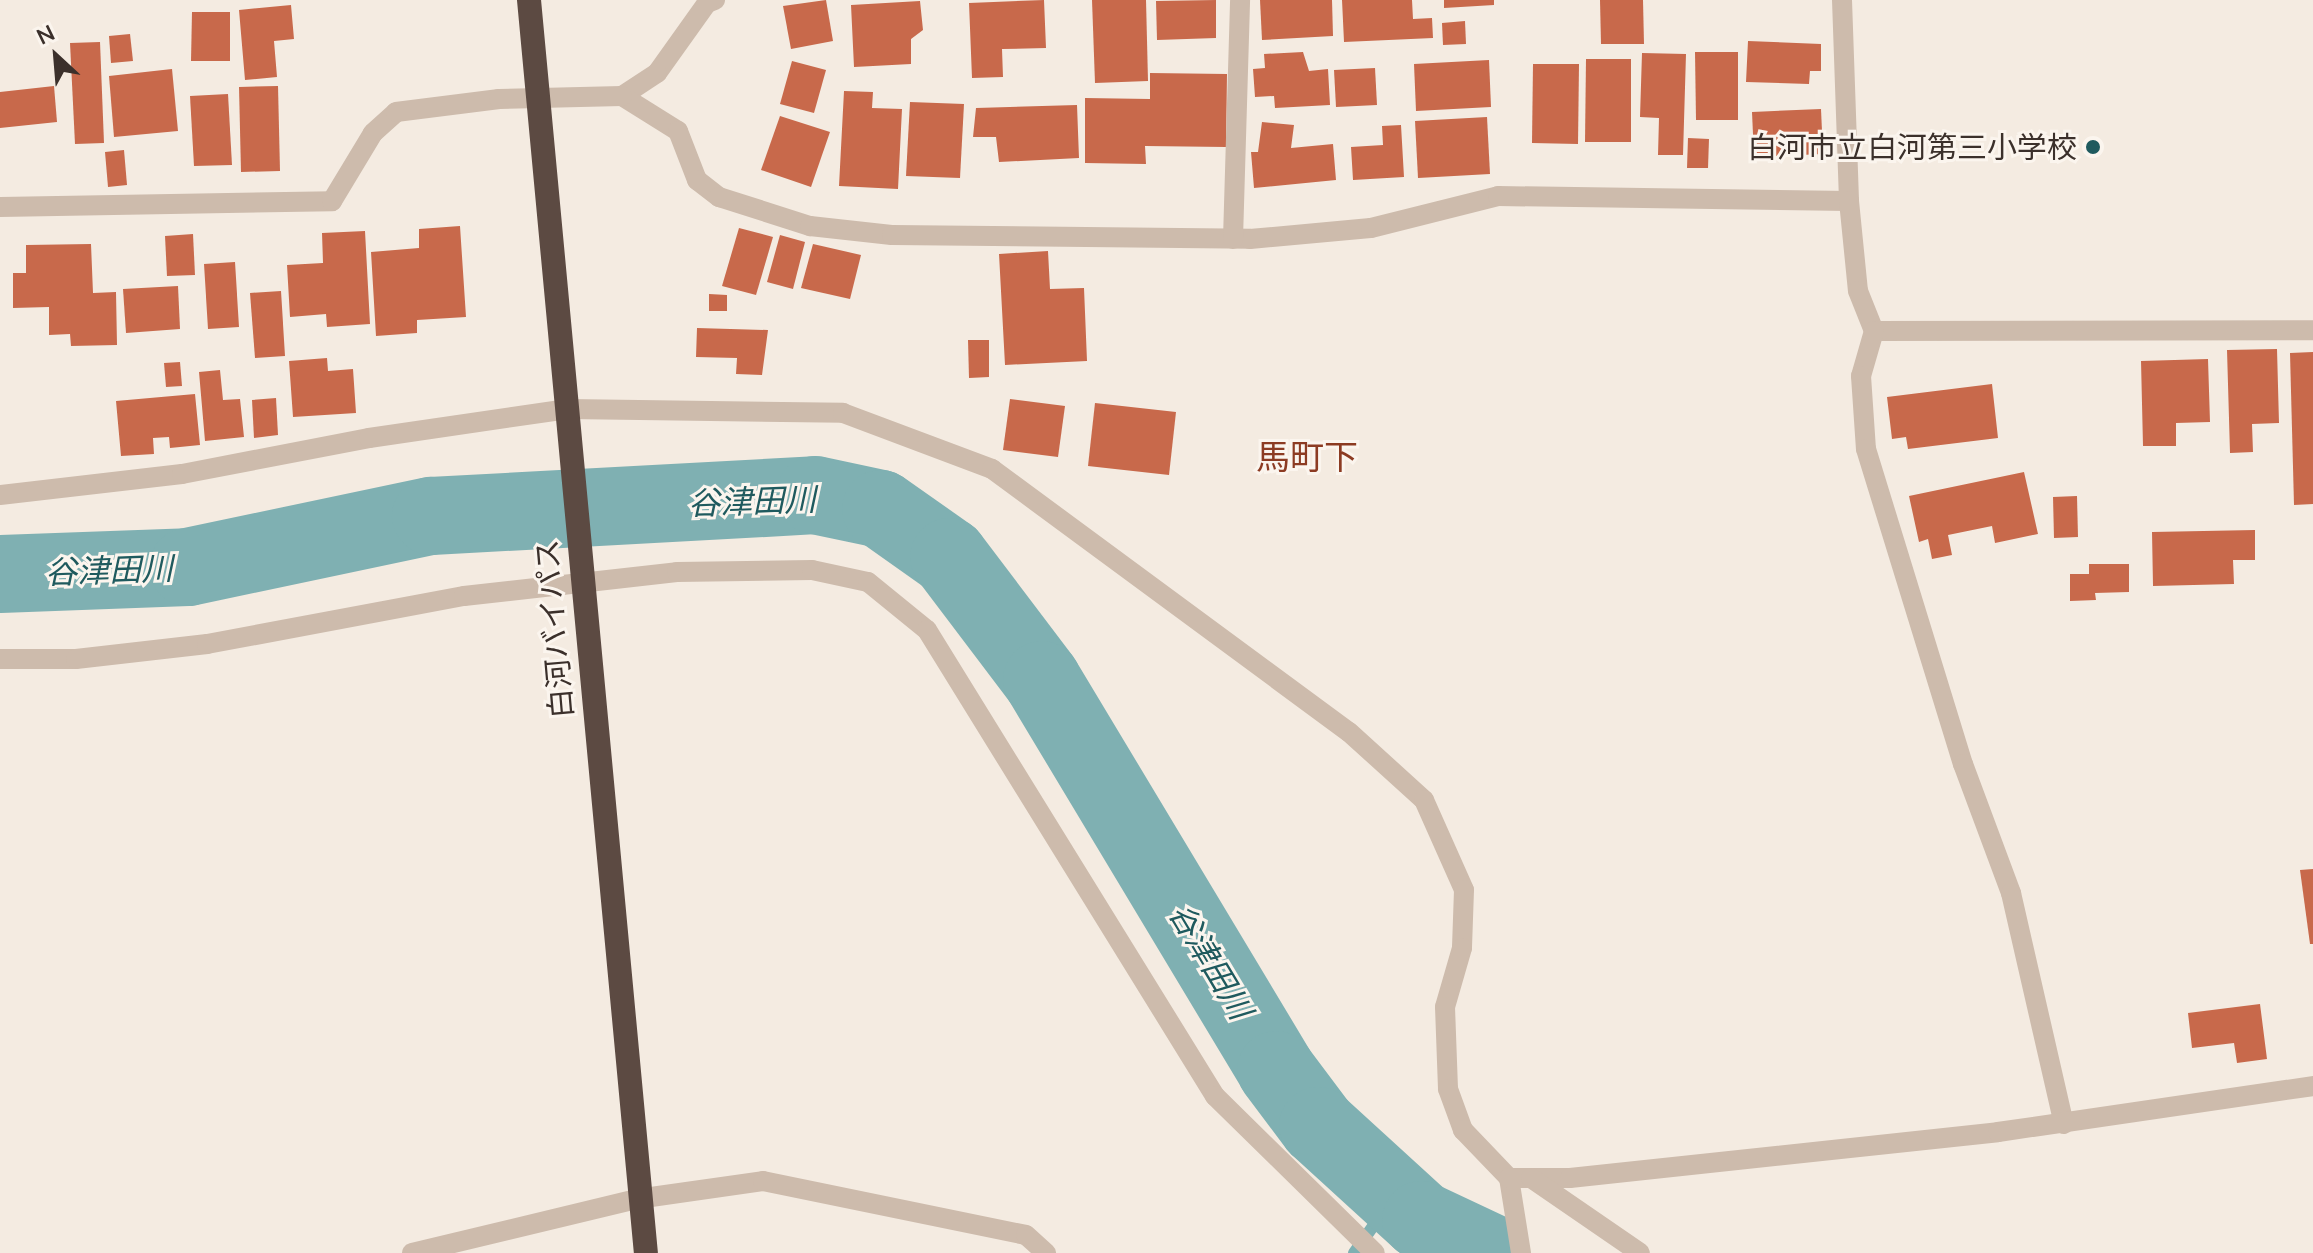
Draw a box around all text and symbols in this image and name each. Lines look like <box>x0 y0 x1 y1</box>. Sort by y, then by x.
north arrow <box>16 16 96 96</box>
text: N <box>32 18 59 51</box>
place label: 白河市立白河第三小学校 <box>1747 129 2077 165</box>
marker: 白河市立白河第三小学校 <box>2084 138 2102 156</box>
district label: 馬町下 <box>1256 437 1358 477</box>
water label: 谷津田川 <box>687 480 817 522</box>
street label: 白河バイパス <box>528 538 580 720</box>
water label: 谷津田川 <box>44 549 174 591</box>
water label: 谷津田川 <box>1162 896 1260 1026</box>

